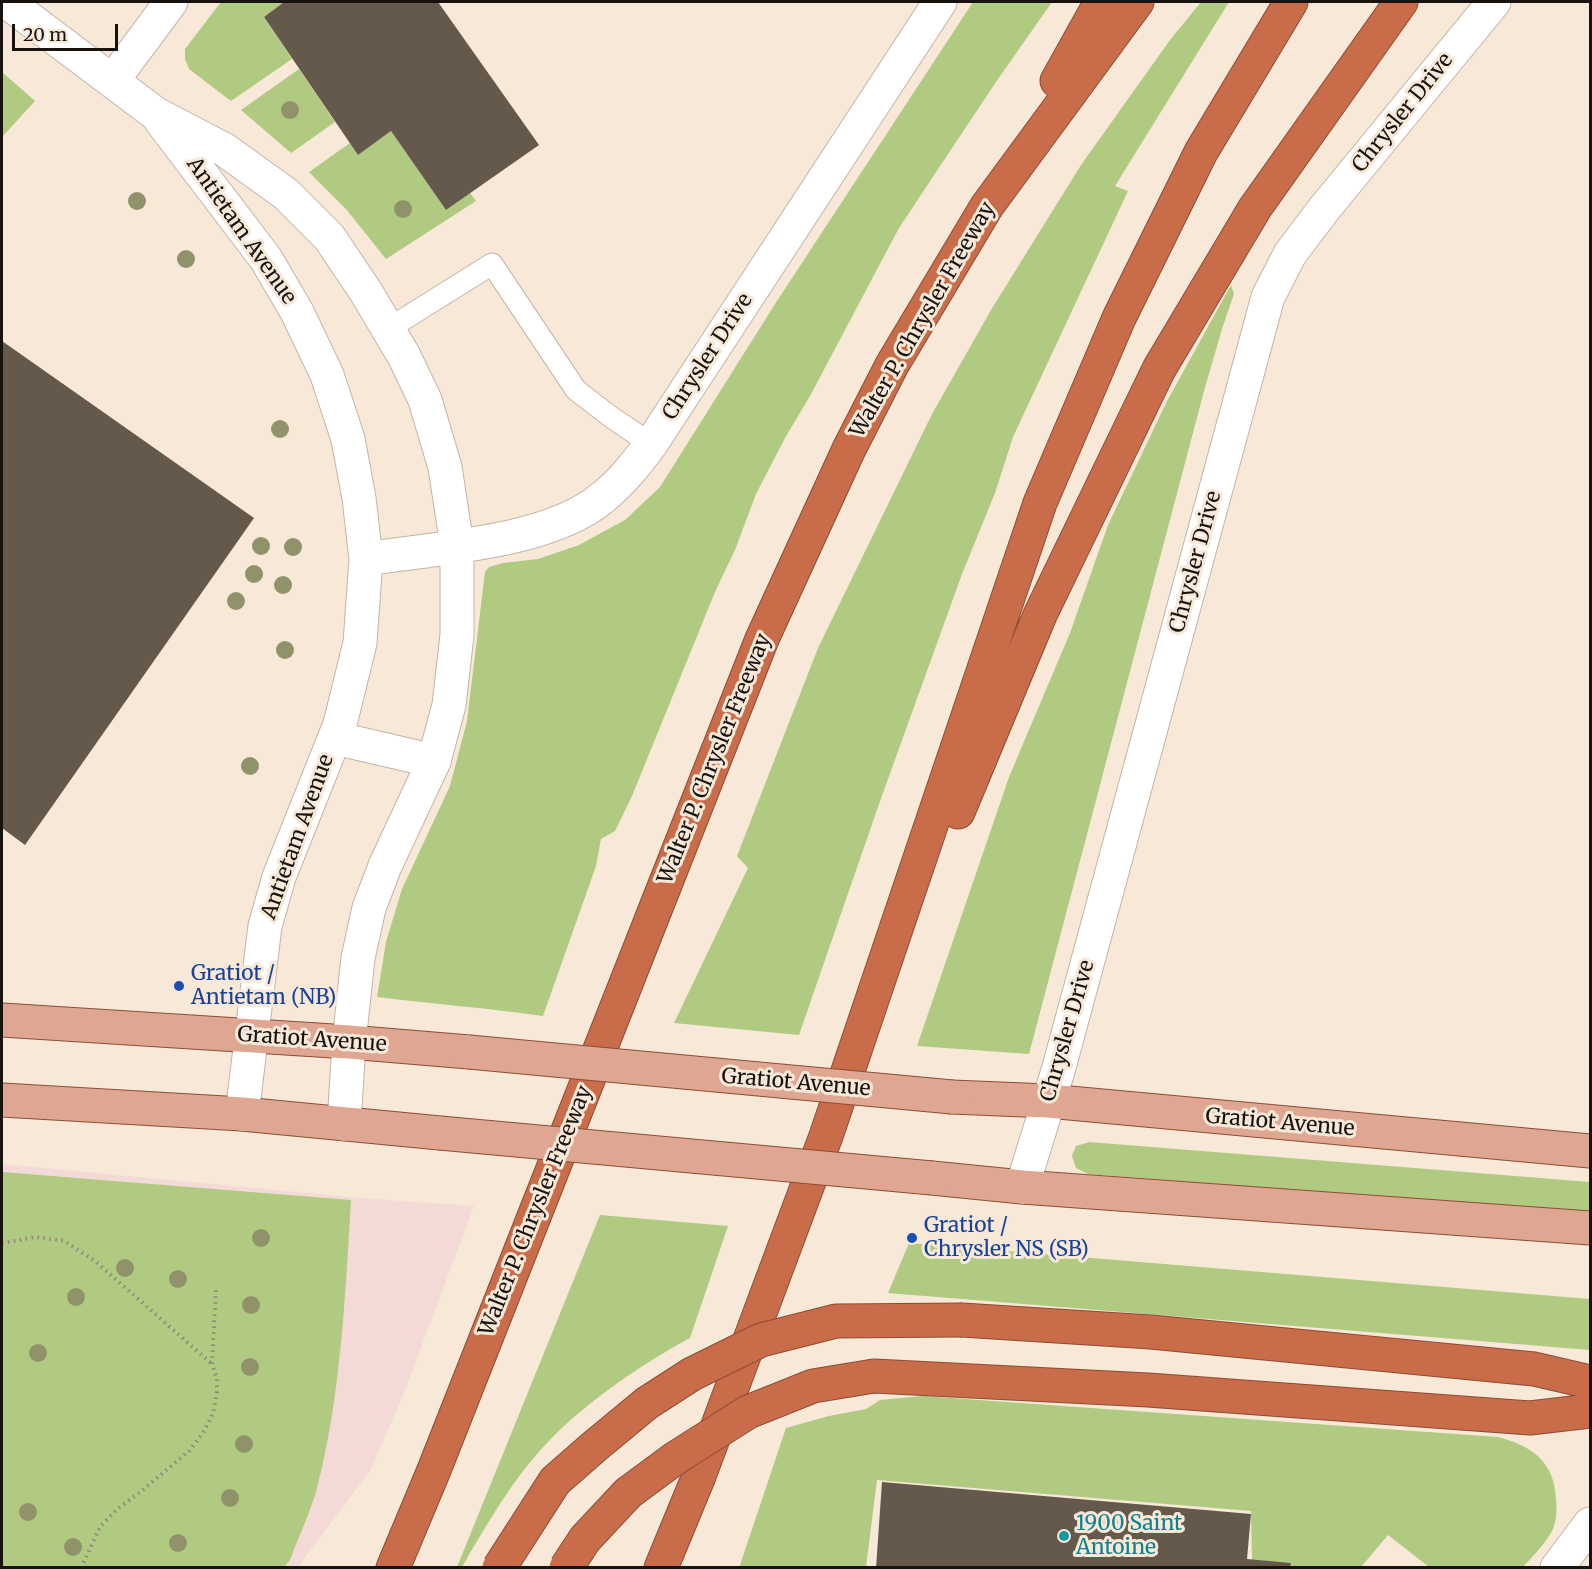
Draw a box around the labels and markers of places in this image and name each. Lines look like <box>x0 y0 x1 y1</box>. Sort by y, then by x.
place label: Gratiot / Antietam (NB) <box>191 961 336 1011</box>
marker: Gratiot / Antietam (NB) <box>172 979 186 993</box>
place label: Gratiot / Chrysler NS (SB) <box>924 1213 1089 1263</box>
marker: Gratiot / Chrysler NS (SB) <box>905 1231 919 1245</box>
place label: 1900 Saint Antoine <box>1076 1511 1182 1561</box>
marker: 1900 Saint Antoine <box>1057 1529 1071 1543</box>

